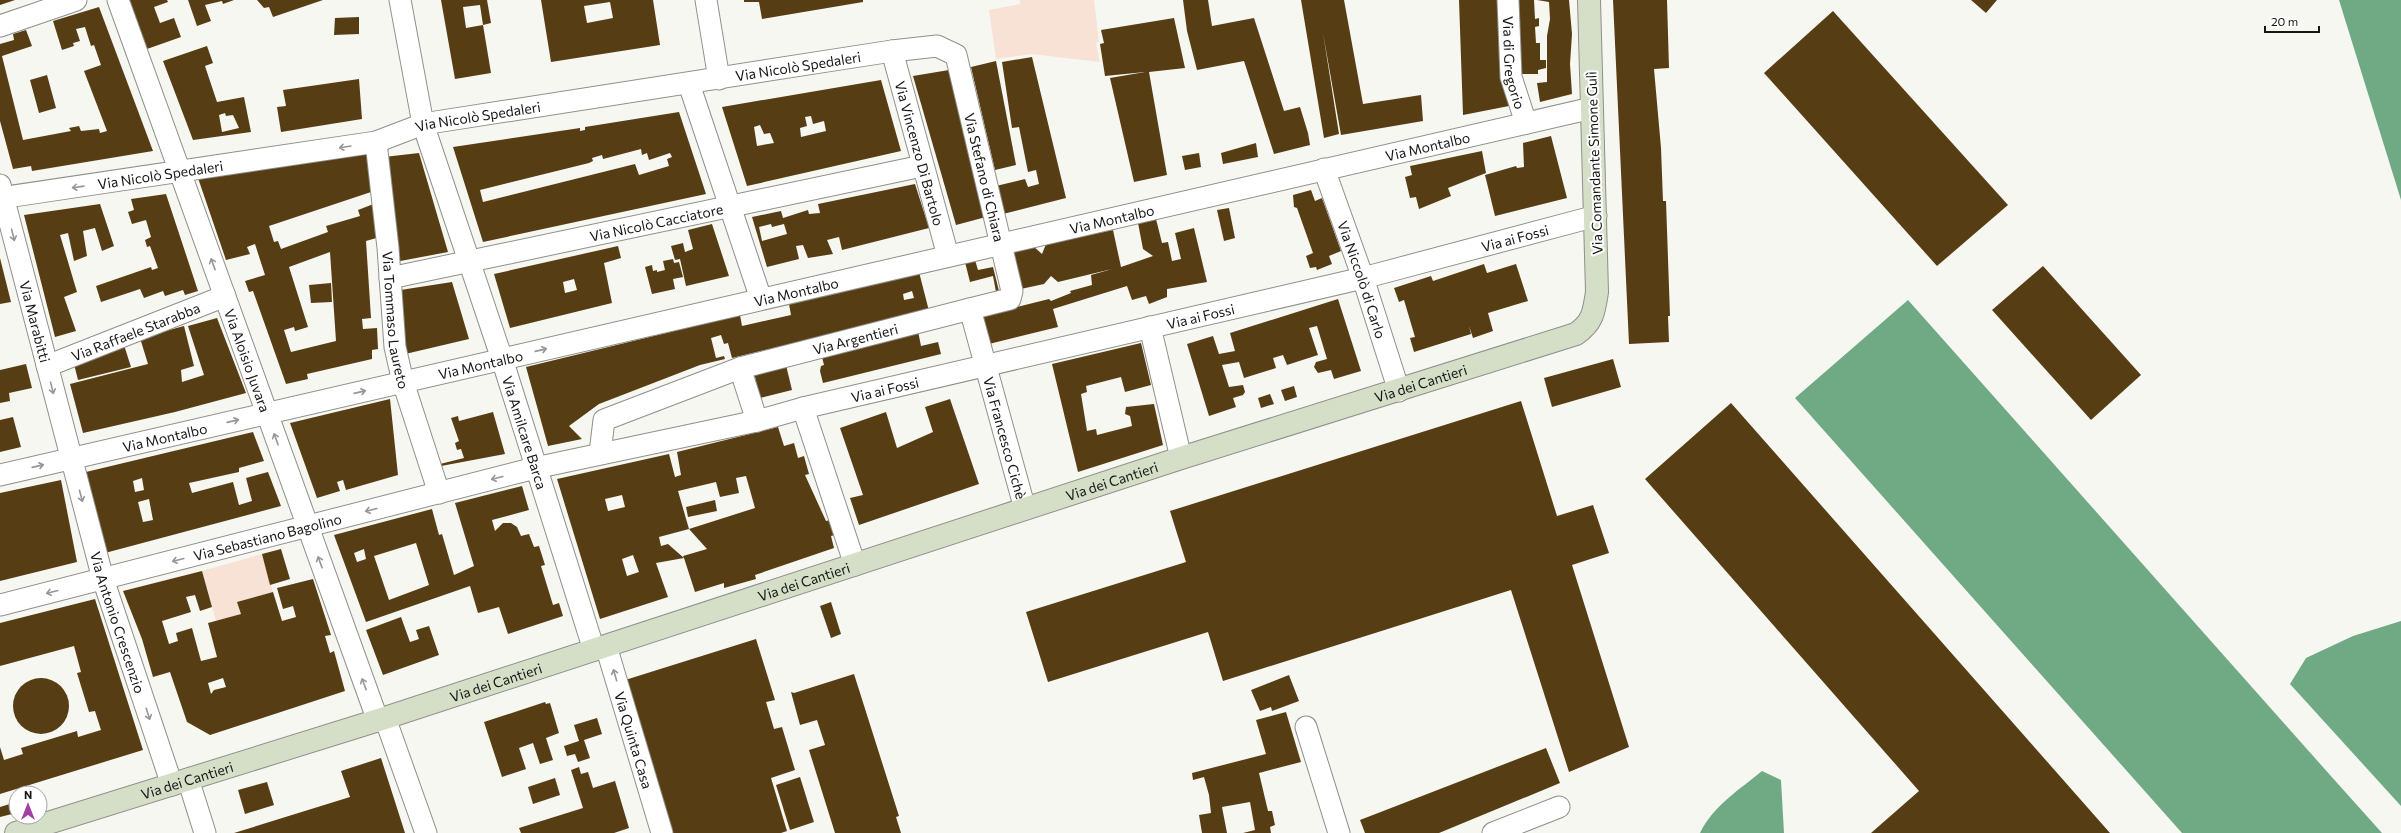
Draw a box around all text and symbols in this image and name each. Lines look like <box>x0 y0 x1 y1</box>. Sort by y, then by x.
scale bar <box>2265 8 2319 34</box>
text: 20 m <box>2271 14 2298 28</box>
street label: Via di Gregorio <box>1500 16 1529 111</box>
street label: Via Nicolò Spedaleri <box>734 47 862 84</box>
street label: Via Comandante Simone Gulì <box>1582 71 1606 255</box>
street label: Via Vincenzo Di Bartolo <box>892 79 948 228</box>
street label: Via Nicolò Spedaleri <box>413 97 542 135</box>
street label: Via Stefano di Chiara <box>962 111 1008 243</box>
street label: Via Montalbo <box>1384 128 1472 164</box>
one-way arrow <box>339 143 352 151</box>
street label: Via Nicolò Spedaleri <box>96 156 224 192</box>
one-way arrow <box>72 183 85 191</box>
street label: Via Nicolò Cacciatore <box>588 200 724 244</box>
street label: Via Montalbo <box>1068 201 1156 237</box>
street label: Via Niccolò di Carlo <box>1335 218 1390 340</box>
street label: Via ai Fossi <box>1479 220 1550 255</box>
one-way arrow <box>10 229 17 242</box>
street label: Via Tommaso Laureto <box>380 250 413 391</box>
one-way arrow <box>209 259 217 271</box>
street label: Via Montalbo <box>752 273 840 309</box>
street label: Via Marabitti <box>17 279 54 364</box>
street label: Via Raffaele Starabba <box>69 298 202 364</box>
street label: Via ai Fossi <box>1165 300 1236 332</box>
street label: Via Aloisio Juvara <box>222 306 274 414</box>
street label: Via Argentieri <box>811 319 900 358</box>
street label: Via Montalbo <box>436 346 524 382</box>
one-way arrow <box>534 346 547 353</box>
street label: Via dei Cantieri <box>1372 360 1469 405</box>
street label: Via ai Fossi <box>849 373 920 405</box>
street label: Via Amilcare Barca <box>499 374 551 491</box>
street label: Via Francesco Cichè <box>980 375 1030 501</box>
one-way arrow <box>49 382 57 395</box>
one-way arrow <box>353 387 366 395</box>
one-way arrow <box>226 417 239 424</box>
street label: Via Montalbo <box>121 419 209 455</box>
one-way arrow <box>272 434 280 446</box>
street label: Via dei Cantieri <box>1063 458 1160 504</box>
one-way arrow <box>31 461 44 469</box>
one-way arrow <box>491 475 504 482</box>
one-way arrow <box>78 489 85 502</box>
one-way arrow <box>365 507 378 515</box>
street label: Via Sebastiano Bagolino <box>191 509 343 564</box>
street label: Via Antonio Crescenzio <box>88 550 149 695</box>
one-way arrow <box>171 556 184 564</box>
one-way arrow <box>316 556 324 568</box>
street label: Via dei Cantieri <box>755 558 852 604</box>
one-way arrow <box>45 589 58 596</box>
street label: Via dei Cantieri <box>448 659 544 705</box>
one-way arrow <box>611 668 618 681</box>
one-way arrow <box>360 678 368 690</box>
street label: Via Quinta Casa <box>612 689 657 790</box>
one-way arrow <box>145 707 153 719</box>
street label: Via dei Cantieri <box>139 757 235 802</box>
north arrow <box>8 785 48 825</box>
text: N <box>24 788 32 801</box>

